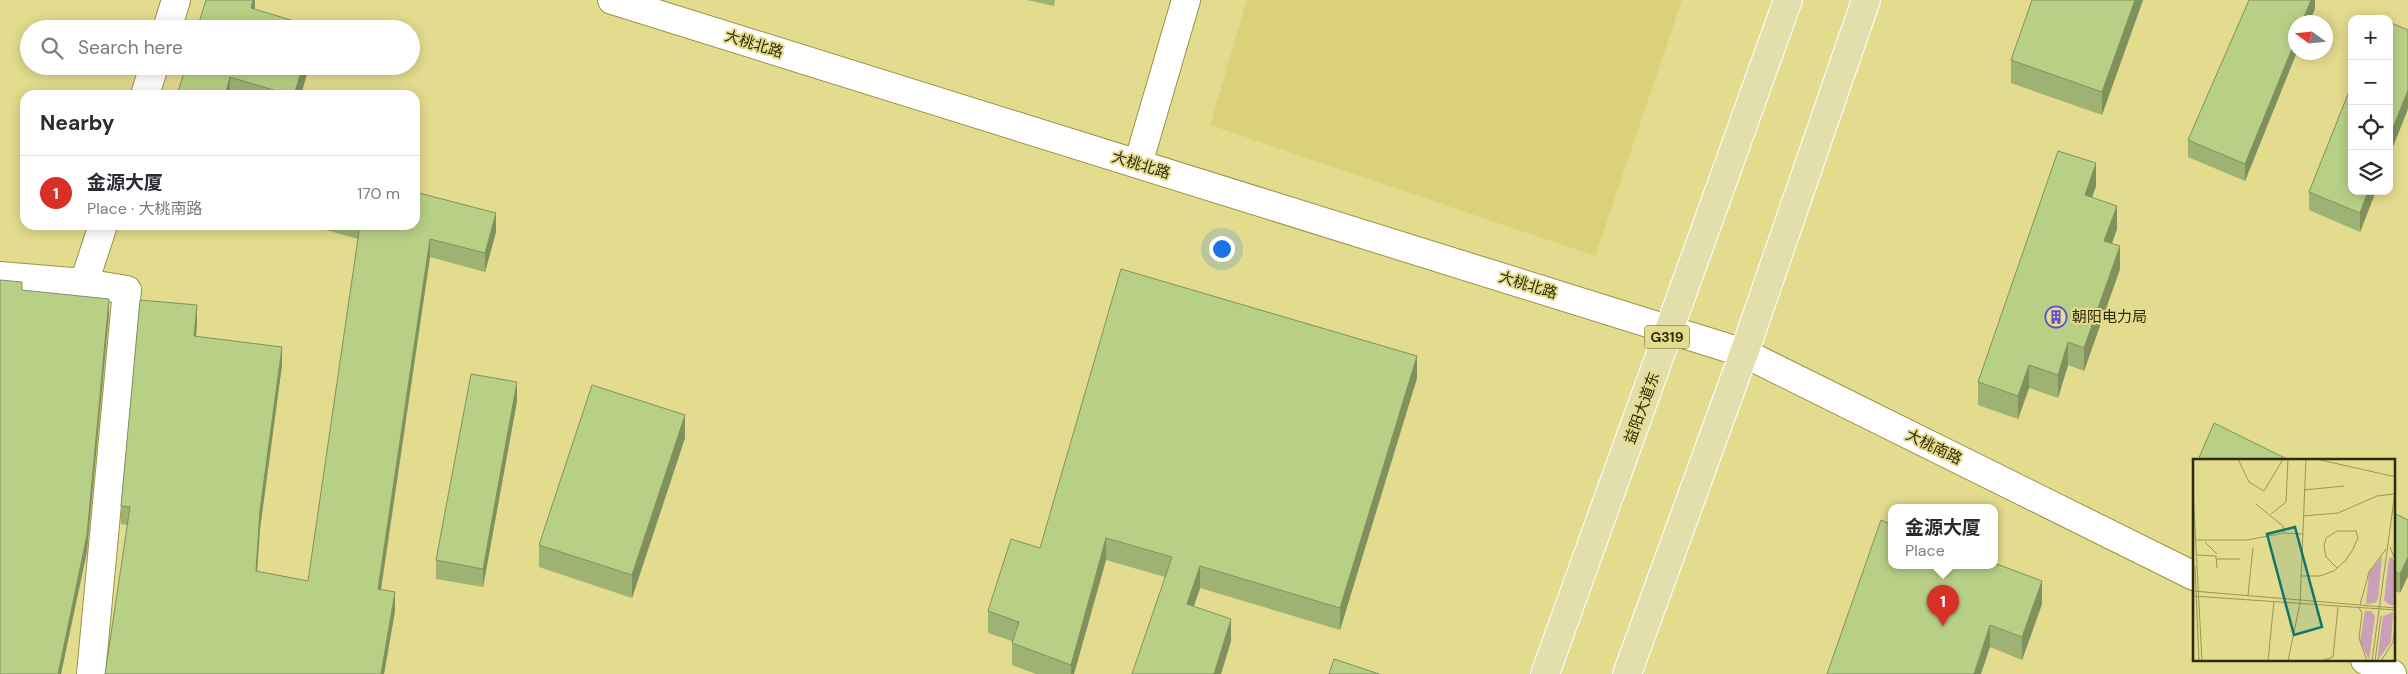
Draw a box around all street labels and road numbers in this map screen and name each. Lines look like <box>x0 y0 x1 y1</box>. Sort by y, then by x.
street label: 大桃北路 <box>722 26 786 62</box>
street label: 大桃北路 <box>1109 147 1173 183</box>
street label: 大桃北路 <box>1496 267 1560 303</box>
road number: G319 <box>1644 326 1690 348</box>
street label: 益阳大道东 <box>1620 369 1664 447</box>
street label: 大桃南路 <box>1903 425 1965 469</box>

